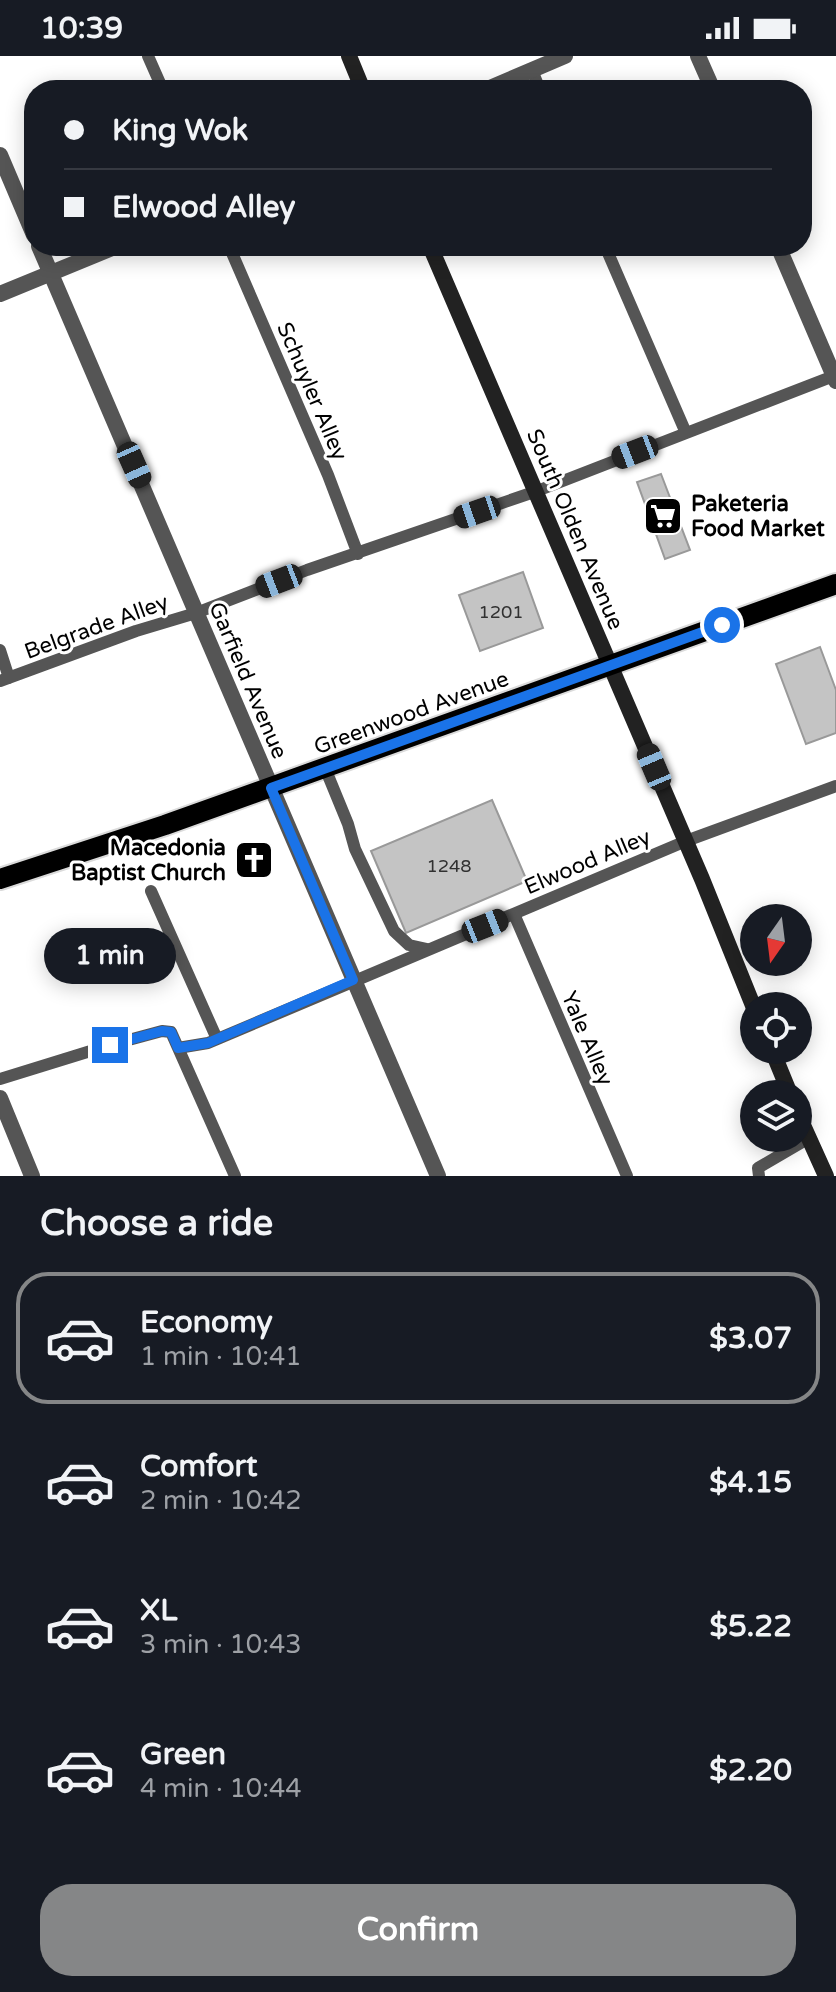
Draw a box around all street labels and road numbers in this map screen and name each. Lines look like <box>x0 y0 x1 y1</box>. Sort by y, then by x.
street label: Schuyler Alley <box>271 319 353 464</box>
street label: South Olden Avenue <box>521 425 629 634</box>
street label: Belgrade Alley <box>21 589 172 665</box>
street label: Garfield Avenue <box>203 598 293 763</box>
street label: Greenwood Avenue <box>310 666 512 760</box>
street label: Elwood Alley <box>520 824 655 900</box>
street label: Yale Alley <box>556 987 619 1090</box>

